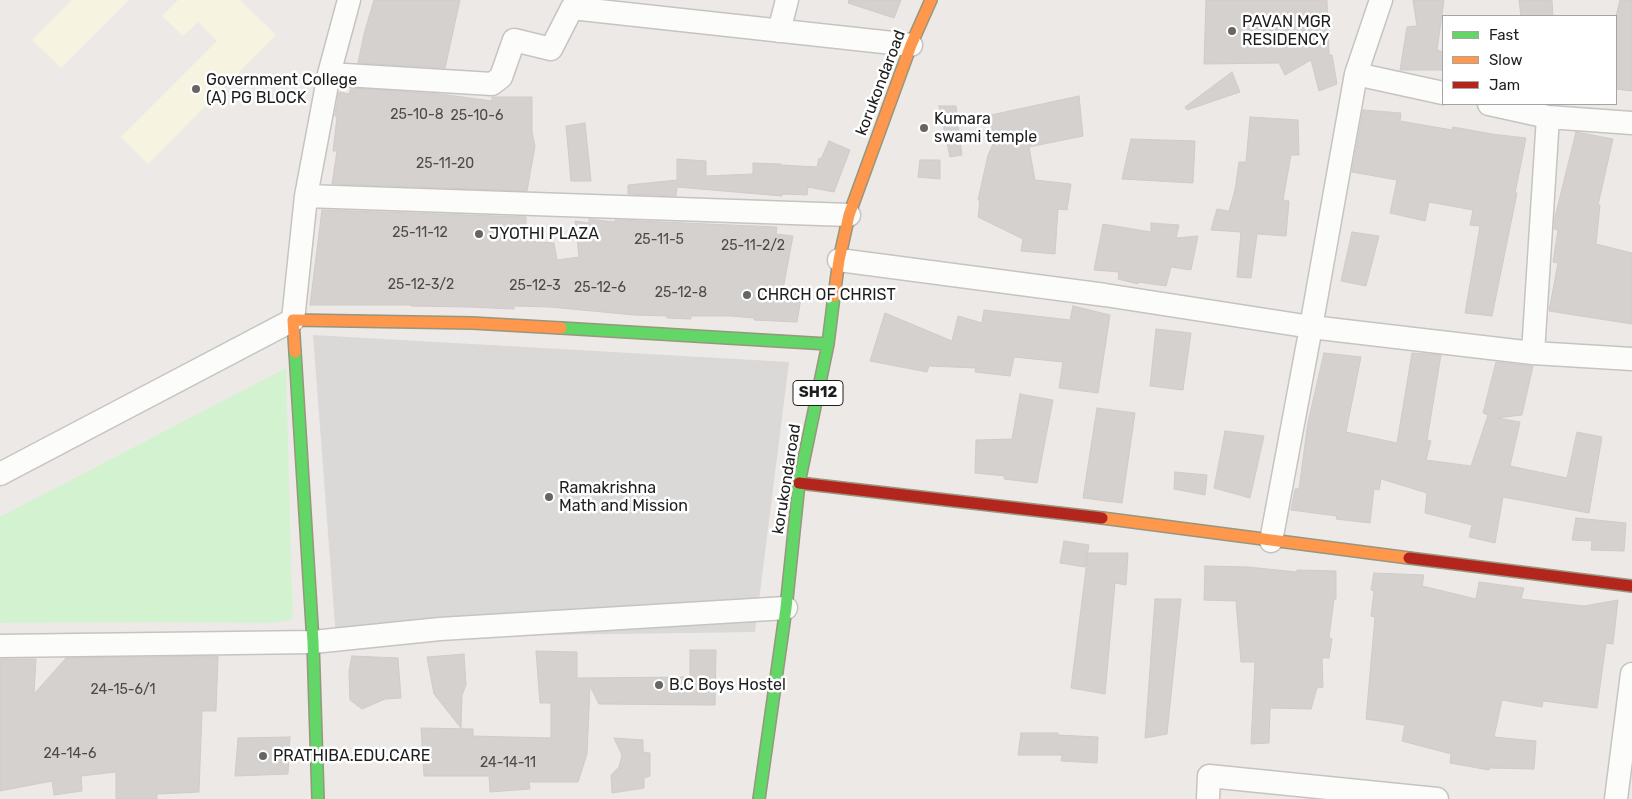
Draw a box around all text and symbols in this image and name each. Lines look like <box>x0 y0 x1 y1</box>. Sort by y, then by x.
place label: PAVAN MGR RESIDENCY <box>1242 12 1331 50</box>
legend <box>1442 15 1617 105</box>
marker: PAVAN MGR RESIDENCY <box>1226 25 1238 37</box>
text: Fast <box>1489 26 1519 44</box>
street label: korukondaroad <box>852 28 910 138</box>
text: Slow <box>1489 51 1522 69</box>
place label: Government College (A) PG BLOCK <box>206 70 357 108</box>
text: Jam <box>1489 76 1520 94</box>
marker: Government College (A) PG BLOCK <box>190 83 202 95</box>
house number: 25-10-8 <box>390 107 444 123</box>
house number: 25-10-6 <box>451 108 503 124</box>
place label: Kumara swami temple <box>934 109 1037 147</box>
marker: Kumara swami temple <box>918 122 930 134</box>
house number: 25-11-20 <box>416 156 474 172</box>
place label: JYOTHI PLAZA <box>489 224 599 244</box>
house number: 25-11-12 <box>392 225 448 241</box>
marker: JYOTHI PLAZA <box>473 228 485 240</box>
house number: 25-11-5 <box>634 232 684 248</box>
house number: 25-11-2/2 <box>721 238 785 254</box>
house number: 25-12-3/2 <box>388 277 454 293</box>
house number: 25-12-3 <box>509 278 561 294</box>
house number: 25-12-6 <box>574 280 626 296</box>
house number: 25-12-8 <box>655 285 707 301</box>
place label: CHRCH OF CHRIST <box>757 285 896 305</box>
marker: CHRCH OF CHRIST <box>741 289 753 301</box>
road number: SH12 <box>793 380 843 406</box>
street label: korukondaroad <box>769 423 805 535</box>
place label: Ramakrishna Math and Mission <box>559 478 688 516</box>
marker: Ramakrishna Math and Mission <box>543 491 555 503</box>
place label: B.C Boys Hostel <box>669 675 786 695</box>
marker: B.C Boys Hostel <box>653 679 665 691</box>
house number: 24-15-6/1 <box>90 682 156 698</box>
house number: 24-14-6 <box>44 746 96 762</box>
place label: PRATHIBA.EDU.CARE <box>273 746 430 766</box>
marker: PRATHIBA.EDU.CARE <box>257 750 269 762</box>
house number: 24-14-11 <box>480 755 536 771</box>

